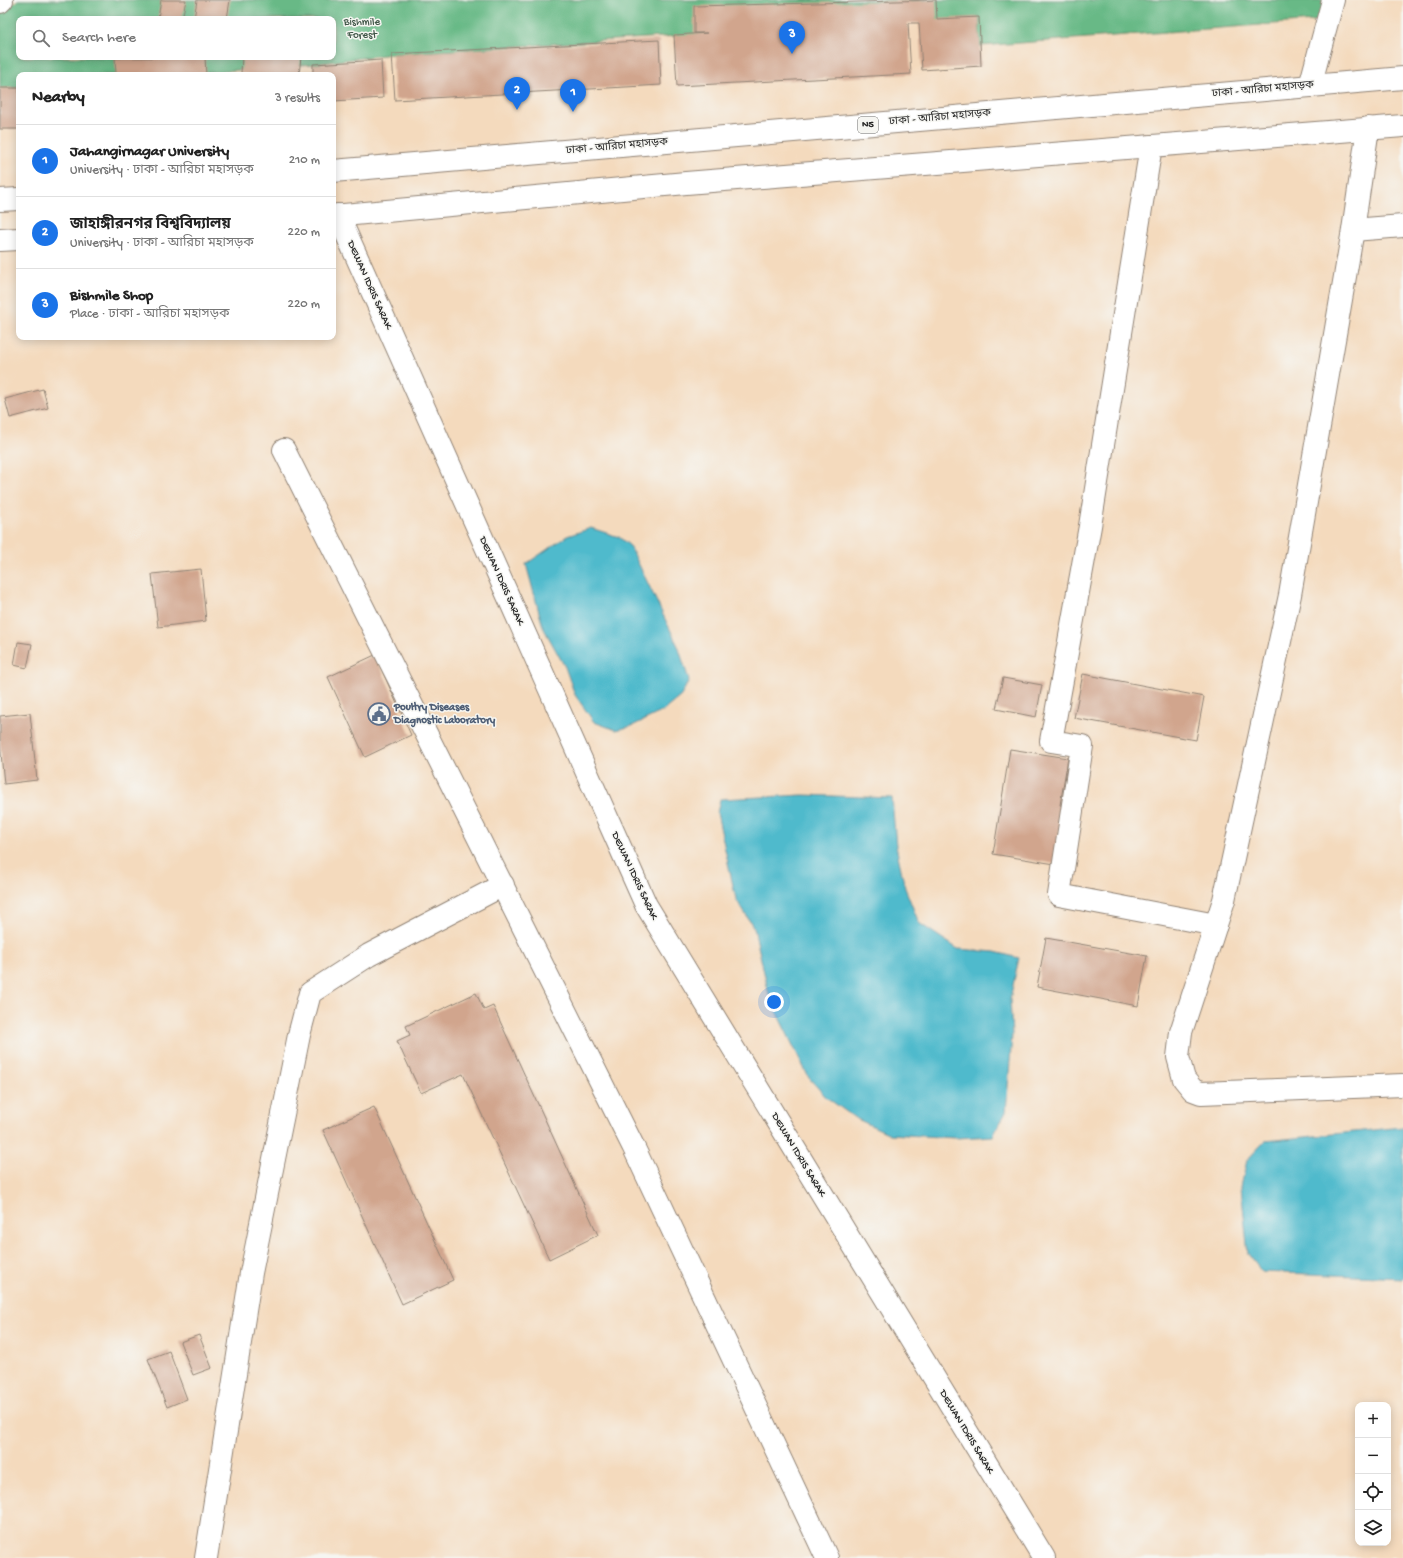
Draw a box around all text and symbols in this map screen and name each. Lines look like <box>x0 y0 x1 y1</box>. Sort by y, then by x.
search box <box>16 16 336 60</box>
park label: Bishmile Forest <box>343 17 380 42</box>
pin: 3 <box>779 21 805 54</box>
icon: search <box>30 27 52 49</box>
text: Search here <box>62 29 136 47</box>
pin: 2 <box>504 77 530 110</box>
street label: ঢাকা - আরিচা মহাসড়ক <box>1210 78 1315 101</box>
pin: 1 <box>560 79 586 112</box>
text: Nearby <box>32 88 85 108</box>
text: 3 results <box>275 91 320 106</box>
street label: ঢাকা - আরিচা মহাসড়ক <box>887 106 992 129</box>
road number: N5 <box>858 117 878 133</box>
street label: ঢাকা - আরিচা মহাসড়ক <box>564 135 669 158</box>
text: Jahangirnagar University <box>70 143 229 161</box>
text: 1 <box>42 153 48 168</box>
text: 210 m <box>289 153 320 168</box>
text: University · ঢাকা - আরিচা মহাসড়ক <box>70 163 254 178</box>
text: জাহাঙ্গীরনগর বিশ্ববিদ্যালয় <box>70 216 231 234</box>
text: 2 <box>42 225 48 240</box>
text: 220 m <box>288 225 320 240</box>
text: University · ঢাকা - আরিচা মহাসড়ক <box>70 236 254 251</box>
street label: DEWAN IDRIS SARAK <box>344 238 395 333</box>
text: Bishmile Shop <box>70 287 153 305</box>
text: 3 <box>42 297 48 312</box>
text: 220 m <box>288 297 320 312</box>
text: Place · ঢাকা - আরিচা মহাসড়ক <box>70 307 229 322</box>
street label: DEWAN IDRIS SARAK <box>476 534 527 629</box>
public building icon: Poultry Diseases Diagnostic Laboratory <box>366 701 392 727</box>
place label: Poultry Diseases Diagnostic Laboratory <box>393 701 496 728</box>
street label: DEWAN IDRIS SARAK <box>608 829 660 924</box>
your location <box>764 992 784 1012</box>
street label: DEWAN IDRIS SARAK <box>768 1110 829 1201</box>
street label: DEWAN IDRIS SARAK <box>936 1387 997 1478</box>
map controls <box>1355 1402 1391 1546</box>
button: + <box>1355 1402 1391 1438</box>
button: − <box>1355 1438 1391 1474</box>
button: locate <box>1355 1474 1391 1510</box>
button: layers <box>1355 1510 1391 1546</box>

